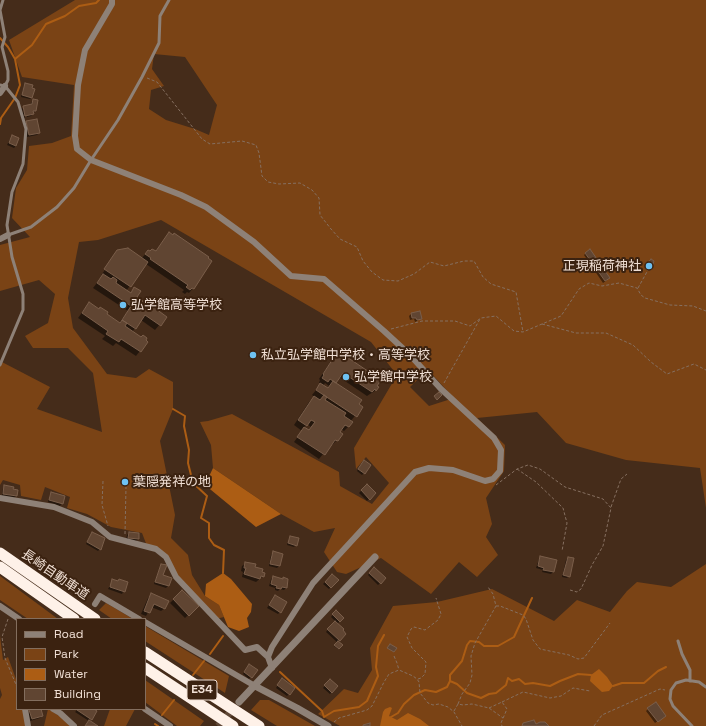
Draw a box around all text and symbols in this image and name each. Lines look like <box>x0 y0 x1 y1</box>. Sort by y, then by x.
place label: 正現稲荷神社 <box>563 258 641 274</box>
marker: 正現稲荷神社 <box>644 261 654 271</box>
place label: 弘学館高等学校 <box>131 297 222 313</box>
marker: 弘学館高等学校 <box>118 300 128 310</box>
place label: 私立弘学館中学校・高等学校 <box>261 347 430 363</box>
marker: 私立弘学館中学校・高等学校 <box>248 350 258 360</box>
place label: 弘学館中学校 <box>354 369 432 385</box>
marker: 弘学館中学校 <box>341 372 351 382</box>
place label: 葉隠発祥の地 <box>133 474 211 490</box>
marker: 葉隠発祥の地 <box>120 477 130 487</box>
street label: 長崎自動車道 <box>18 547 92 603</box>
legend <box>16 618 146 710</box>
text: Road <box>54 626 83 642</box>
text: Park <box>54 646 79 662</box>
text: Water <box>54 666 88 682</box>
road number: E34 <box>187 680 217 700</box>
text: Building <box>54 686 101 702</box>

